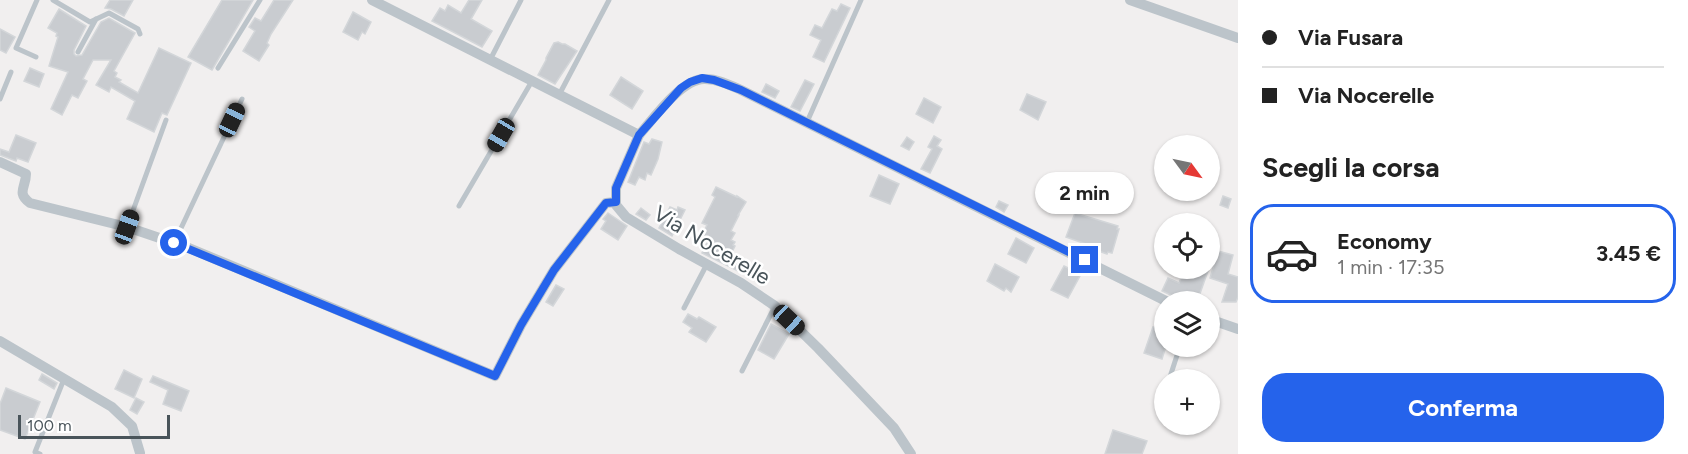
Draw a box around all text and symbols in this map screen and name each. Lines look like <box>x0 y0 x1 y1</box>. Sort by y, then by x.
text: Via Fusara <box>1298 24 1403 51</box>
text: Via Nocerelle <box>1298 82 1434 109</box>
car <box>216 100 248 140</box>
car <box>484 115 518 155</box>
north arrow <box>1154 135 1220 201</box>
map controls <box>1154 135 1220 435</box>
text: Scegli la corsa <box>1262 151 1440 184</box>
callout: 2 min <box>1036 173 1134 215</box>
text: 2 min <box>1059 181 1110 205</box>
street label: Via Nocerelle <box>649 199 775 291</box>
car <box>112 207 142 247</box>
button: locate <box>1154 213 1220 279</box>
icon: car <box>1265 227 1319 281</box>
text: Economy <box>1337 228 1432 255</box>
route start <box>160 229 187 256</box>
text: 3.45 € <box>1596 240 1661 267</box>
route end <box>1071 246 1098 273</box>
text: 1 min · 17:35 <box>1337 255 1444 279</box>
button: layers <box>1154 291 1220 357</box>
car <box>770 301 808 339</box>
button: + <box>1154 369 1220 435</box>
button: Conferma <box>1262 373 1664 442</box>
scale bar <box>18 412 170 440</box>
text: 100 m <box>27 416 72 435</box>

